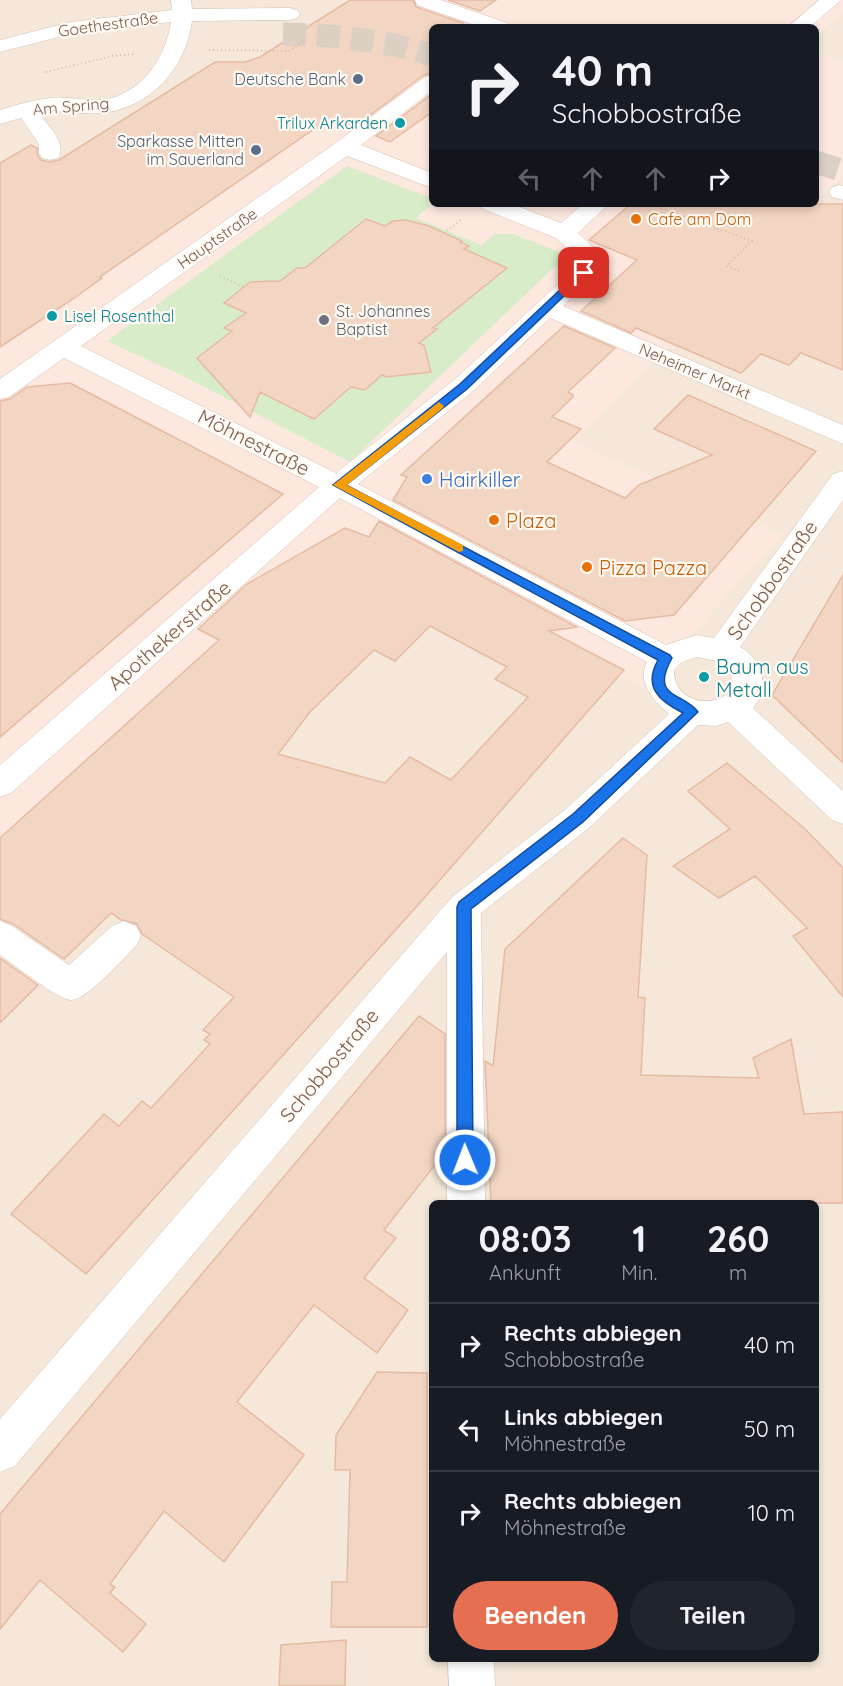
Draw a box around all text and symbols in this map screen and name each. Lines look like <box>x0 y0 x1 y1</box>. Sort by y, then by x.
street label: Goethestraße <box>57 7 159 41</box>
text: 40 m <box>552 44 653 97</box>
icon: right <box>453 48 531 126</box>
place label: Deutsche Bank <box>234 69 346 89</box>
marker: Deutsche Bank <box>351 72 365 86</box>
street label: Am Spring <box>32 93 110 119</box>
text: Schobbostraße <box>552 96 742 130</box>
place label: Trilux Arkarden <box>276 113 388 133</box>
marker: Trilux Arkarden <box>393 116 407 130</box>
place label: Sparkasse Mitten im Sauerland <box>117 131 244 169</box>
marker: Sparkasse Mitten im Sauerland <box>249 143 263 157</box>
icon: left <box>513 162 546 195</box>
icon: ahead <box>576 162 609 195</box>
icon: ahead <box>639 162 672 195</box>
icon: right <box>702 162 735 195</box>
street label: Hauptstraße <box>173 203 261 273</box>
place label: Cafe am Dom <box>648 209 751 229</box>
marker: Cafe am Dom <box>629 212 643 226</box>
pin <box>558 247 609 298</box>
icon: arrive <box>567 256 600 289</box>
place label: St. Johannes Baptist <box>336 301 430 339</box>
place label: Lisel Rosenthal <box>64 306 175 326</box>
marker: Lisel Rosenthal <box>45 309 59 323</box>
marker: St. Johannes Baptist <box>317 313 331 327</box>
street label: Neheimer Markt <box>636 338 754 404</box>
street label: Möhnestraße <box>194 403 314 481</box>
place label: Hairkiller <box>439 467 521 492</box>
marker: Hairkiller <box>420 472 434 486</box>
place label: Plaza <box>506 508 556 533</box>
marker: Plaza <box>487 513 501 527</box>
street label: Schobbostraße <box>721 515 823 645</box>
place label: Pizza Pazza <box>599 555 707 580</box>
marker: Pizza Pazza <box>580 560 594 574</box>
street label: Apothekerstraße <box>102 575 236 695</box>
place label: Baum aus Metall <box>716 654 809 702</box>
marker: Baum aus Metall <box>697 670 711 684</box>
street label: Schobbostraße <box>274 1003 384 1127</box>
position arrow <box>433 1128 497 1192</box>
text: 08:03 <box>479 1216 572 1261</box>
text: 1 <box>632 1216 646 1261</box>
text: 260 <box>707 1216 769 1261</box>
text: Ankunft <box>489 1260 561 1285</box>
text: Min. <box>621 1260 657 1285</box>
text: m <box>729 1260 747 1285</box>
text: Rechts abbiegen <box>504 1319 682 1347</box>
icon: right <box>453 1329 486 1362</box>
text: 40 m <box>744 1331 795 1359</box>
text: Schobbostraße <box>504 1347 645 1372</box>
text: Links abbiegen <box>504 1403 663 1431</box>
icon: left <box>453 1413 486 1446</box>
text: 50 m <box>744 1415 795 1443</box>
text: Möhnestraße <box>504 1431 626 1456</box>
text: Rechts abbiegen <box>504 1487 682 1515</box>
icon: right <box>453 1497 486 1530</box>
text: 10 m <box>748 1499 795 1527</box>
text: Möhnestraße <box>504 1515 626 1540</box>
button: Beenden <box>453 1581 618 1650</box>
button: Teilen <box>630 1581 795 1650</box>

